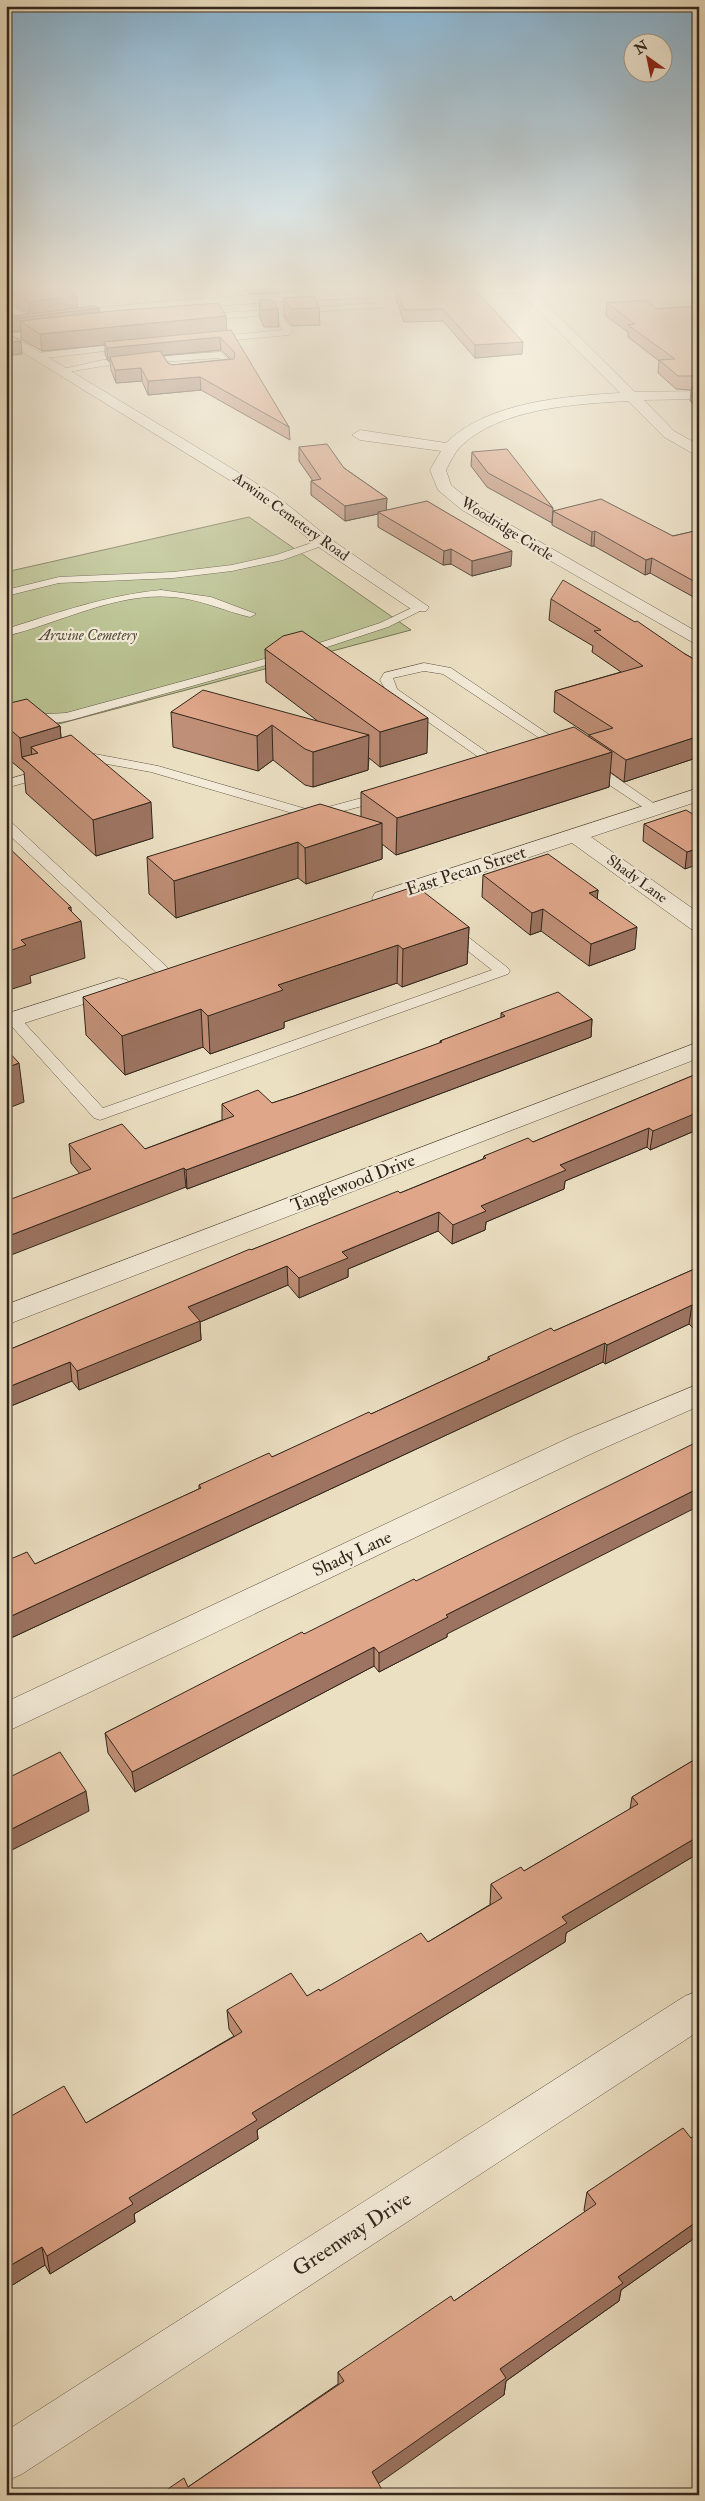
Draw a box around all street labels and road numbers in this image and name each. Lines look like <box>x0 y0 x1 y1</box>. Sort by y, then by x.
street label: Arwine Cemetery Road <box>229 468 353 566</box>
street label: Woodridge Circle <box>456 492 557 565</box>
street label: East Pecan Street <box>403 841 529 901</box>
street label: Shady Lane <box>603 851 671 907</box>
street label: Tanglewood Drive <box>288 1149 419 1217</box>
street label: Shady Lane <box>309 1525 396 1582</box>
street label: Greenway Drive <box>287 2185 417 2283</box>

